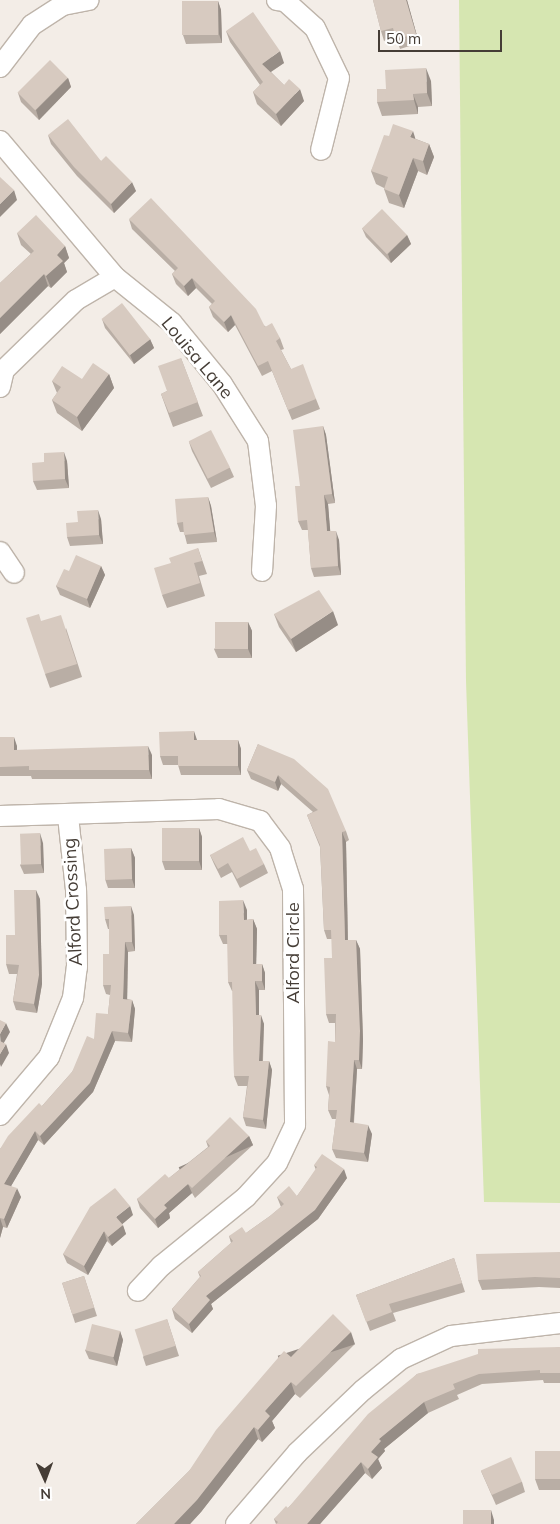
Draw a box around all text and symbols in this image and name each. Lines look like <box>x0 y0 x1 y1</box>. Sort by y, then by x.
scale bar <box>380 20 504 52</box>
text: 50 m <box>386 29 421 48</box>
street label: Louisa Lane <box>157 313 237 403</box>
street label: Alford Crossing <box>59 837 87 967</box>
street label: Alford Circle <box>282 902 304 1004</box>
north arrow <box>20 1454 70 1504</box>
text: N <box>40 1485 51 1503</box>

